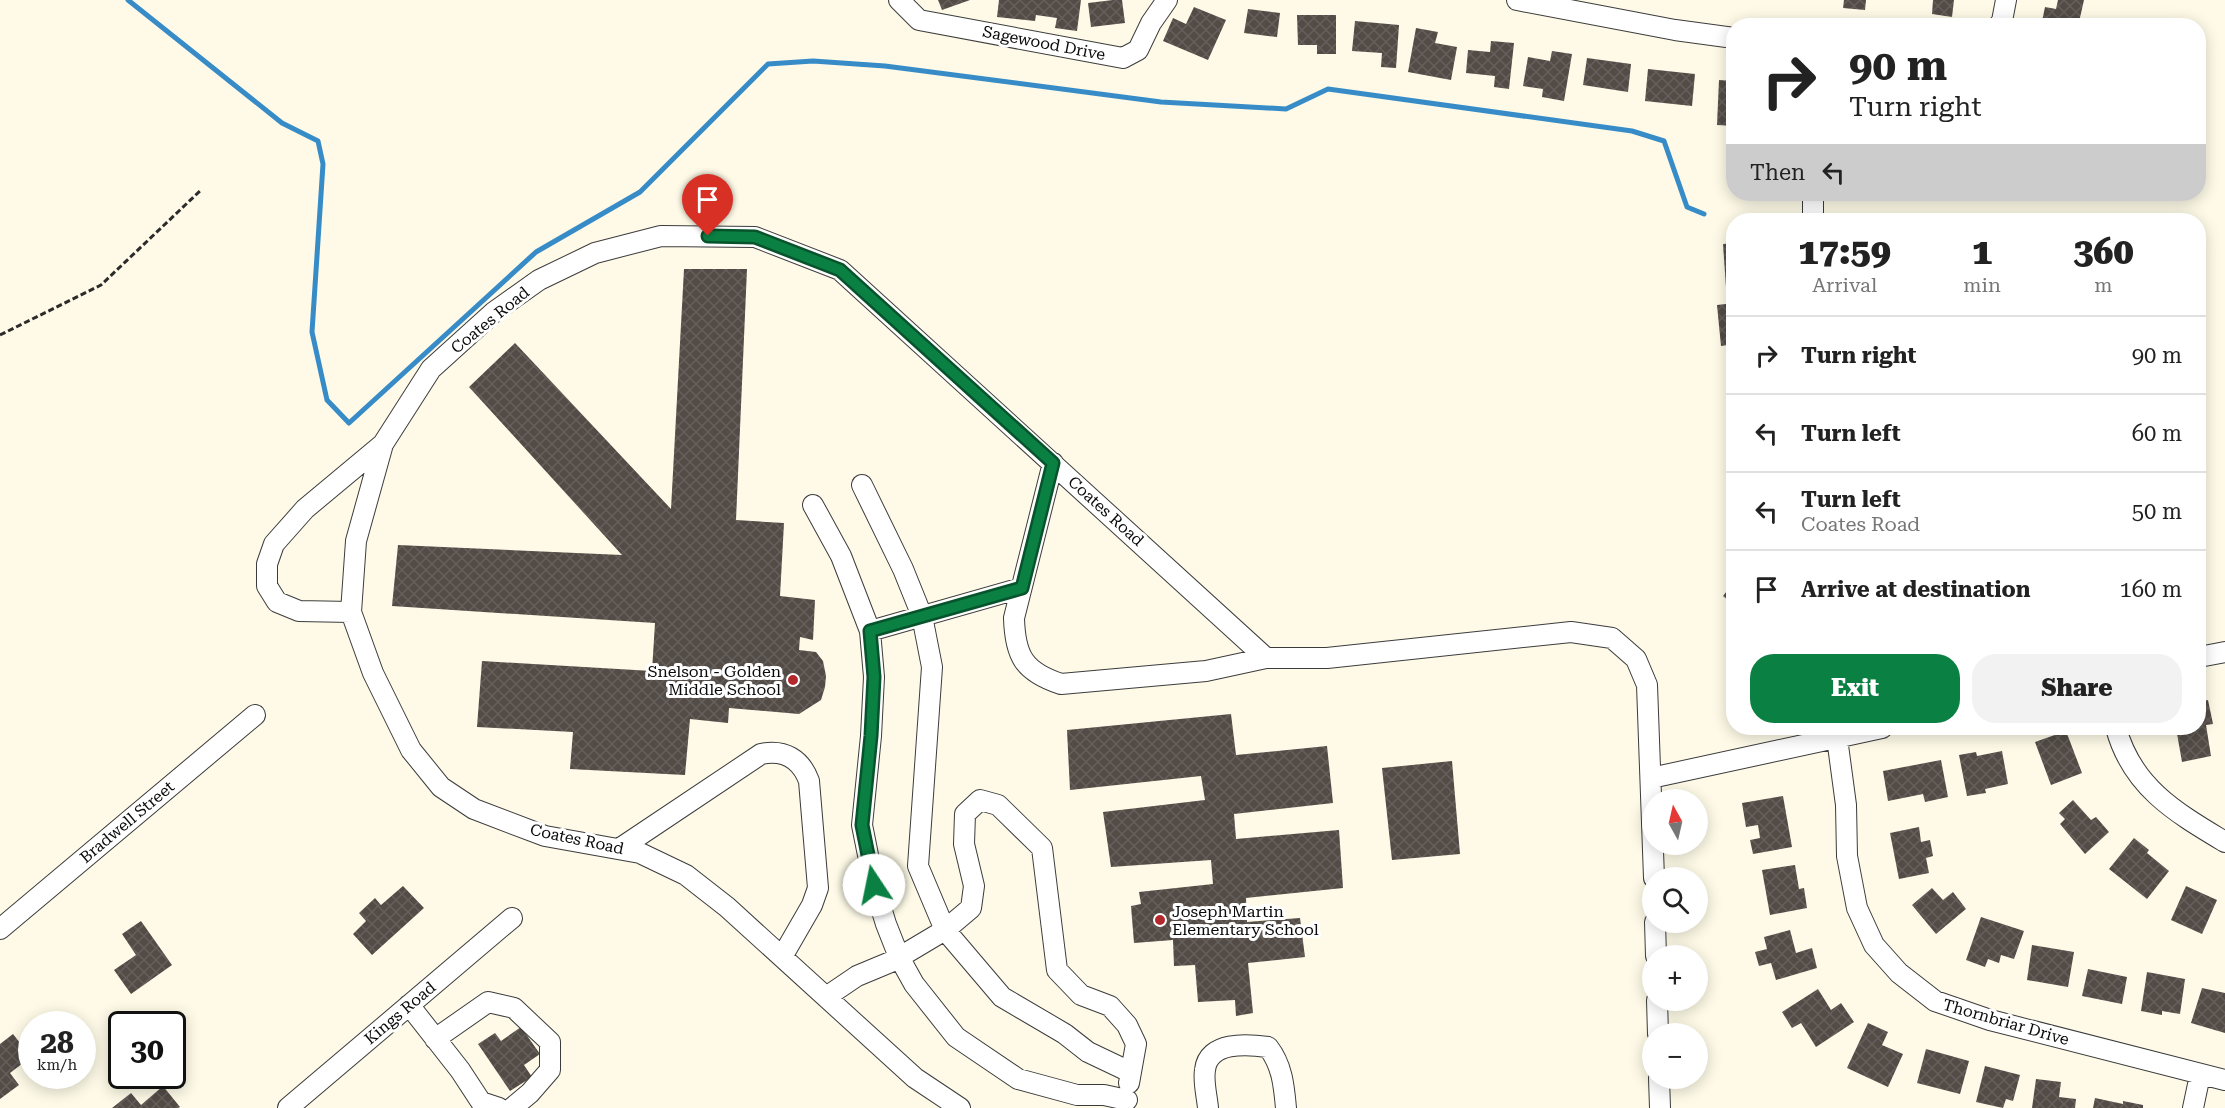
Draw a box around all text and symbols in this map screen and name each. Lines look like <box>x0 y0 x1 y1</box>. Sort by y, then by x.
street label: Sagewood Drive <box>981 22 1107 64</box>
text: 90 m <box>1849 41 1947 90</box>
icon: right <box>1750 42 1828 120</box>
text: Turn right <box>1849 91 1982 123</box>
icon: left <box>1817 156 1850 189</box>
text: Then <box>1750 160 1805 185</box>
pin <box>682 174 733 236</box>
icon: arrive <box>691 183 724 216</box>
text: 17:59 <box>1798 231 1891 273</box>
text: 1 <box>1972 231 1992 273</box>
text: 360 <box>2073 231 2134 273</box>
text: Arrival <box>1812 273 1877 297</box>
text: min <box>1963 273 2001 297</box>
text: m <box>2094 273 2113 297</box>
street label: Coates Road <box>447 283 533 357</box>
icon: right <box>1750 339 1783 372</box>
text: Turn right <box>1801 343 1916 368</box>
text: 90 m <box>2132 343 2182 368</box>
icon: left <box>1750 417 1783 450</box>
text: Turn left <box>1801 421 1901 446</box>
text: 60 m <box>2132 421 2182 446</box>
street label: Coates Road <box>1064 472 1148 550</box>
text: Turn left <box>1801 487 1901 512</box>
icon: left <box>1750 495 1783 528</box>
text: 50 m <box>2132 499 2182 524</box>
text: Coates Road <box>1801 512 1920 536</box>
icon: arrive <box>1750 573 1783 606</box>
text: Arrive at destination <box>1801 577 2030 602</box>
text: 160 m <box>2119 577 2182 602</box>
button: Exit <box>1750 654 1960 723</box>
button: Share <box>1972 654 2182 723</box>
place label: Snelson - Golden Middle School <box>647 662 781 699</box>
marker: Snelson - Golden Middle School <box>786 673 800 687</box>
street label: Bradwell Street <box>76 777 178 867</box>
north arrow <box>1642 789 1708 855</box>
map controls <box>1642 789 1708 1089</box>
street label: Coates Road <box>528 820 626 858</box>
position arrow <box>842 853 906 917</box>
button: search <box>1642 867 1708 933</box>
place label: Joseph Martin Elementary School <box>1172 902 1319 939</box>
marker: Joseph Martin Elementary School <box>1153 913 1167 927</box>
button: + <box>1642 945 1708 1011</box>
street label: Kings Road <box>361 978 439 1048</box>
street label: Thornbriar Drive <box>1941 995 2072 1049</box>
speed limit sign: 30 <box>108 1011 186 1089</box>
button: − <box>1642 1023 1708 1089</box>
text: 28 <box>40 1025 74 1060</box>
text: km/h <box>37 1056 77 1074</box>

